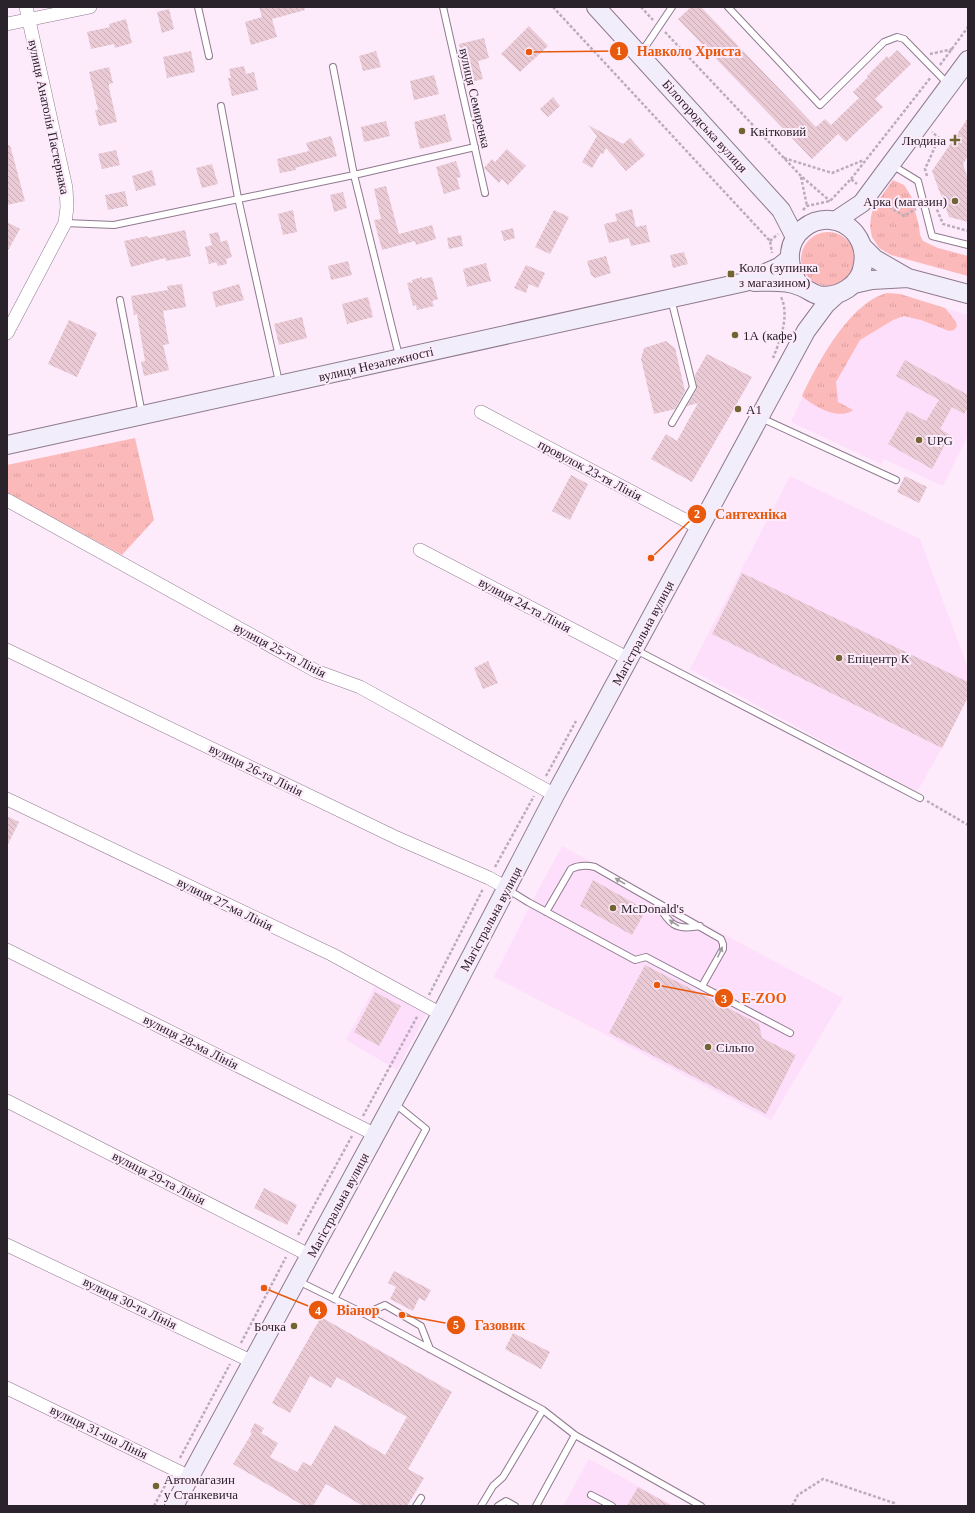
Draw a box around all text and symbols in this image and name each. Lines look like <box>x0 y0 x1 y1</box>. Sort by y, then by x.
street label: вулиця Анатолія Пастернака <box>25 38 73 196</box>
callout: Навколо Христа <box>609 38 750 64</box>
text: 1 <box>616 44 622 58</box>
text: Навколо Христа <box>637 44 741 59</box>
street label: вулиця Семиренка <box>456 47 494 150</box>
street label: Білогородська вулиця <box>659 77 751 175</box>
place label: Квітковий <box>750 124 806 139</box>
marker: Квітковий <box>737 126 747 136</box>
place label: Людина <box>902 133 946 148</box>
marker: Людина <box>949 134 961 146</box>
place label: Арка (магазин) <box>863 194 947 209</box>
marker: Арка (магазин) <box>950 196 960 206</box>
place label: Коло (зупинка з магазином) <box>739 260 818 290</box>
marker: Коло (зупинка з магазином) <box>726 269 736 279</box>
place label: 1А (кафе) <box>743 328 797 343</box>
marker: 1А (кафе) <box>730 330 740 340</box>
street label: вулиця Незалежності <box>317 343 435 385</box>
place label: А1 <box>746 402 762 417</box>
marker: А1 <box>733 404 743 414</box>
place label: UPG <box>927 433 953 448</box>
marker: UPG <box>914 435 924 445</box>
street label: провулок 23-тя Лінія <box>536 436 644 504</box>
callout: Сантехніка <box>687 501 795 527</box>
text: 2 <box>694 507 700 521</box>
text: Сантехніка <box>715 507 787 522</box>
street label: вулиця 24-та Лінія <box>476 574 574 636</box>
street label: Магістральна вулиця <box>609 578 677 688</box>
street label: вулиця 25-та Лінія <box>231 619 329 681</box>
place label: Епіцентр К <box>847 651 910 666</box>
marker: Епіцентр К <box>834 653 844 663</box>
street label: вулиця 26-та Лінія <box>207 741 305 799</box>
street label: Магістральна вулиця <box>457 864 525 974</box>
street label: вулиця 27-ма Лінія <box>175 874 275 934</box>
one-way arrow <box>615 878 626 885</box>
place label: McDonald's <box>621 901 684 916</box>
marker: McDonald's <box>608 903 618 913</box>
one-way arrow <box>668 920 680 927</box>
one-way arrow <box>717 946 723 958</box>
callout: E-ZOO <box>714 985 795 1011</box>
text: E-ZOO <box>741 991 787 1006</box>
text: 3 <box>721 992 727 1006</box>
street label: вулиця 28-ма Лінія <box>141 1012 241 1072</box>
place label: Сільпо <box>716 1040 754 1055</box>
marker: Сільпо <box>703 1042 713 1052</box>
street label: вулиця 29-та Лінія <box>110 1148 208 1208</box>
street label: Магістральна вулиця <box>304 1150 372 1260</box>
street label: вулиця 30-та Лінія <box>81 1274 179 1332</box>
callout: Віанор <box>308 1297 387 1323</box>
text: Віанор <box>336 1303 380 1318</box>
text: 4 <box>315 1304 321 1318</box>
callout: Газовик <box>446 1312 533 1338</box>
text: 5 <box>453 1318 459 1332</box>
text: Газовик <box>475 1318 526 1333</box>
place label: Бочка <box>254 1319 286 1334</box>
marker: Бочка <box>289 1321 299 1331</box>
street label: вулиця 31-ша Лінія <box>48 1402 150 1462</box>
place label: Автомагазин у Станкевича <box>164 1472 238 1502</box>
marker: Автомагазин у Станкевича <box>151 1481 161 1491</box>

